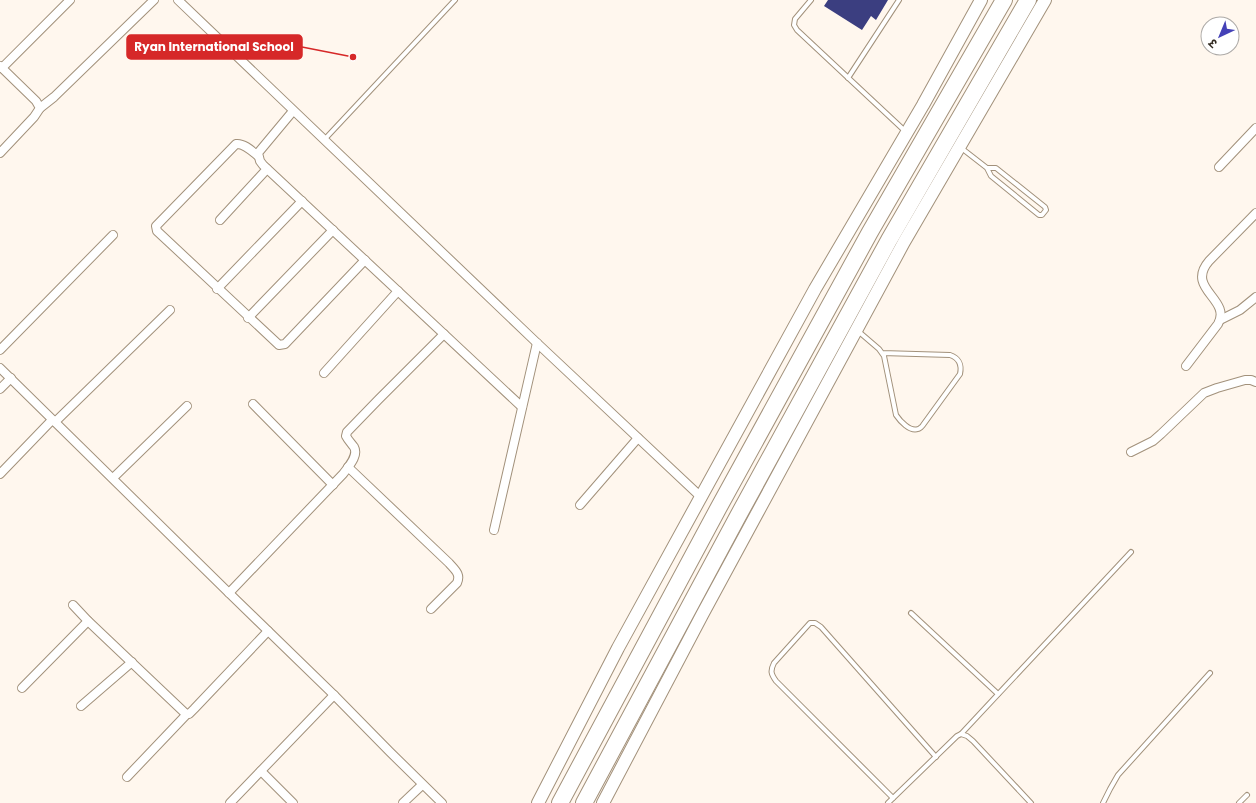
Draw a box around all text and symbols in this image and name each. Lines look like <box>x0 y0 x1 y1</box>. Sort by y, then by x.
north arrow <box>1200 16 1240 56</box>
callout: Ryan International School <box>127 35 302 59</box>
text: उ <box>1205 35 1222 52</box>
text: Ryan International School <box>134 38 294 55</box>

